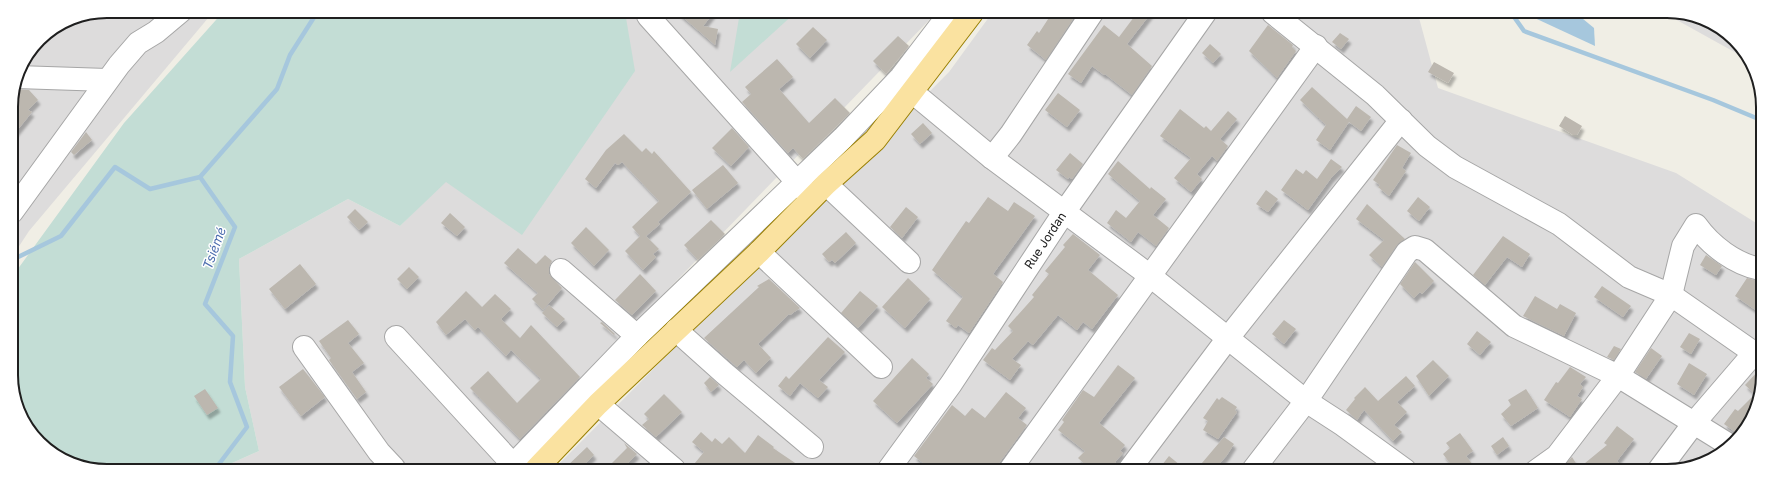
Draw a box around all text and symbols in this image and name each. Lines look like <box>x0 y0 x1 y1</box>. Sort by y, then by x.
street label: Rue Jordan <box>1021 209 1069 271</box>
water label: Tsiémé <box>199 225 229 271</box>

